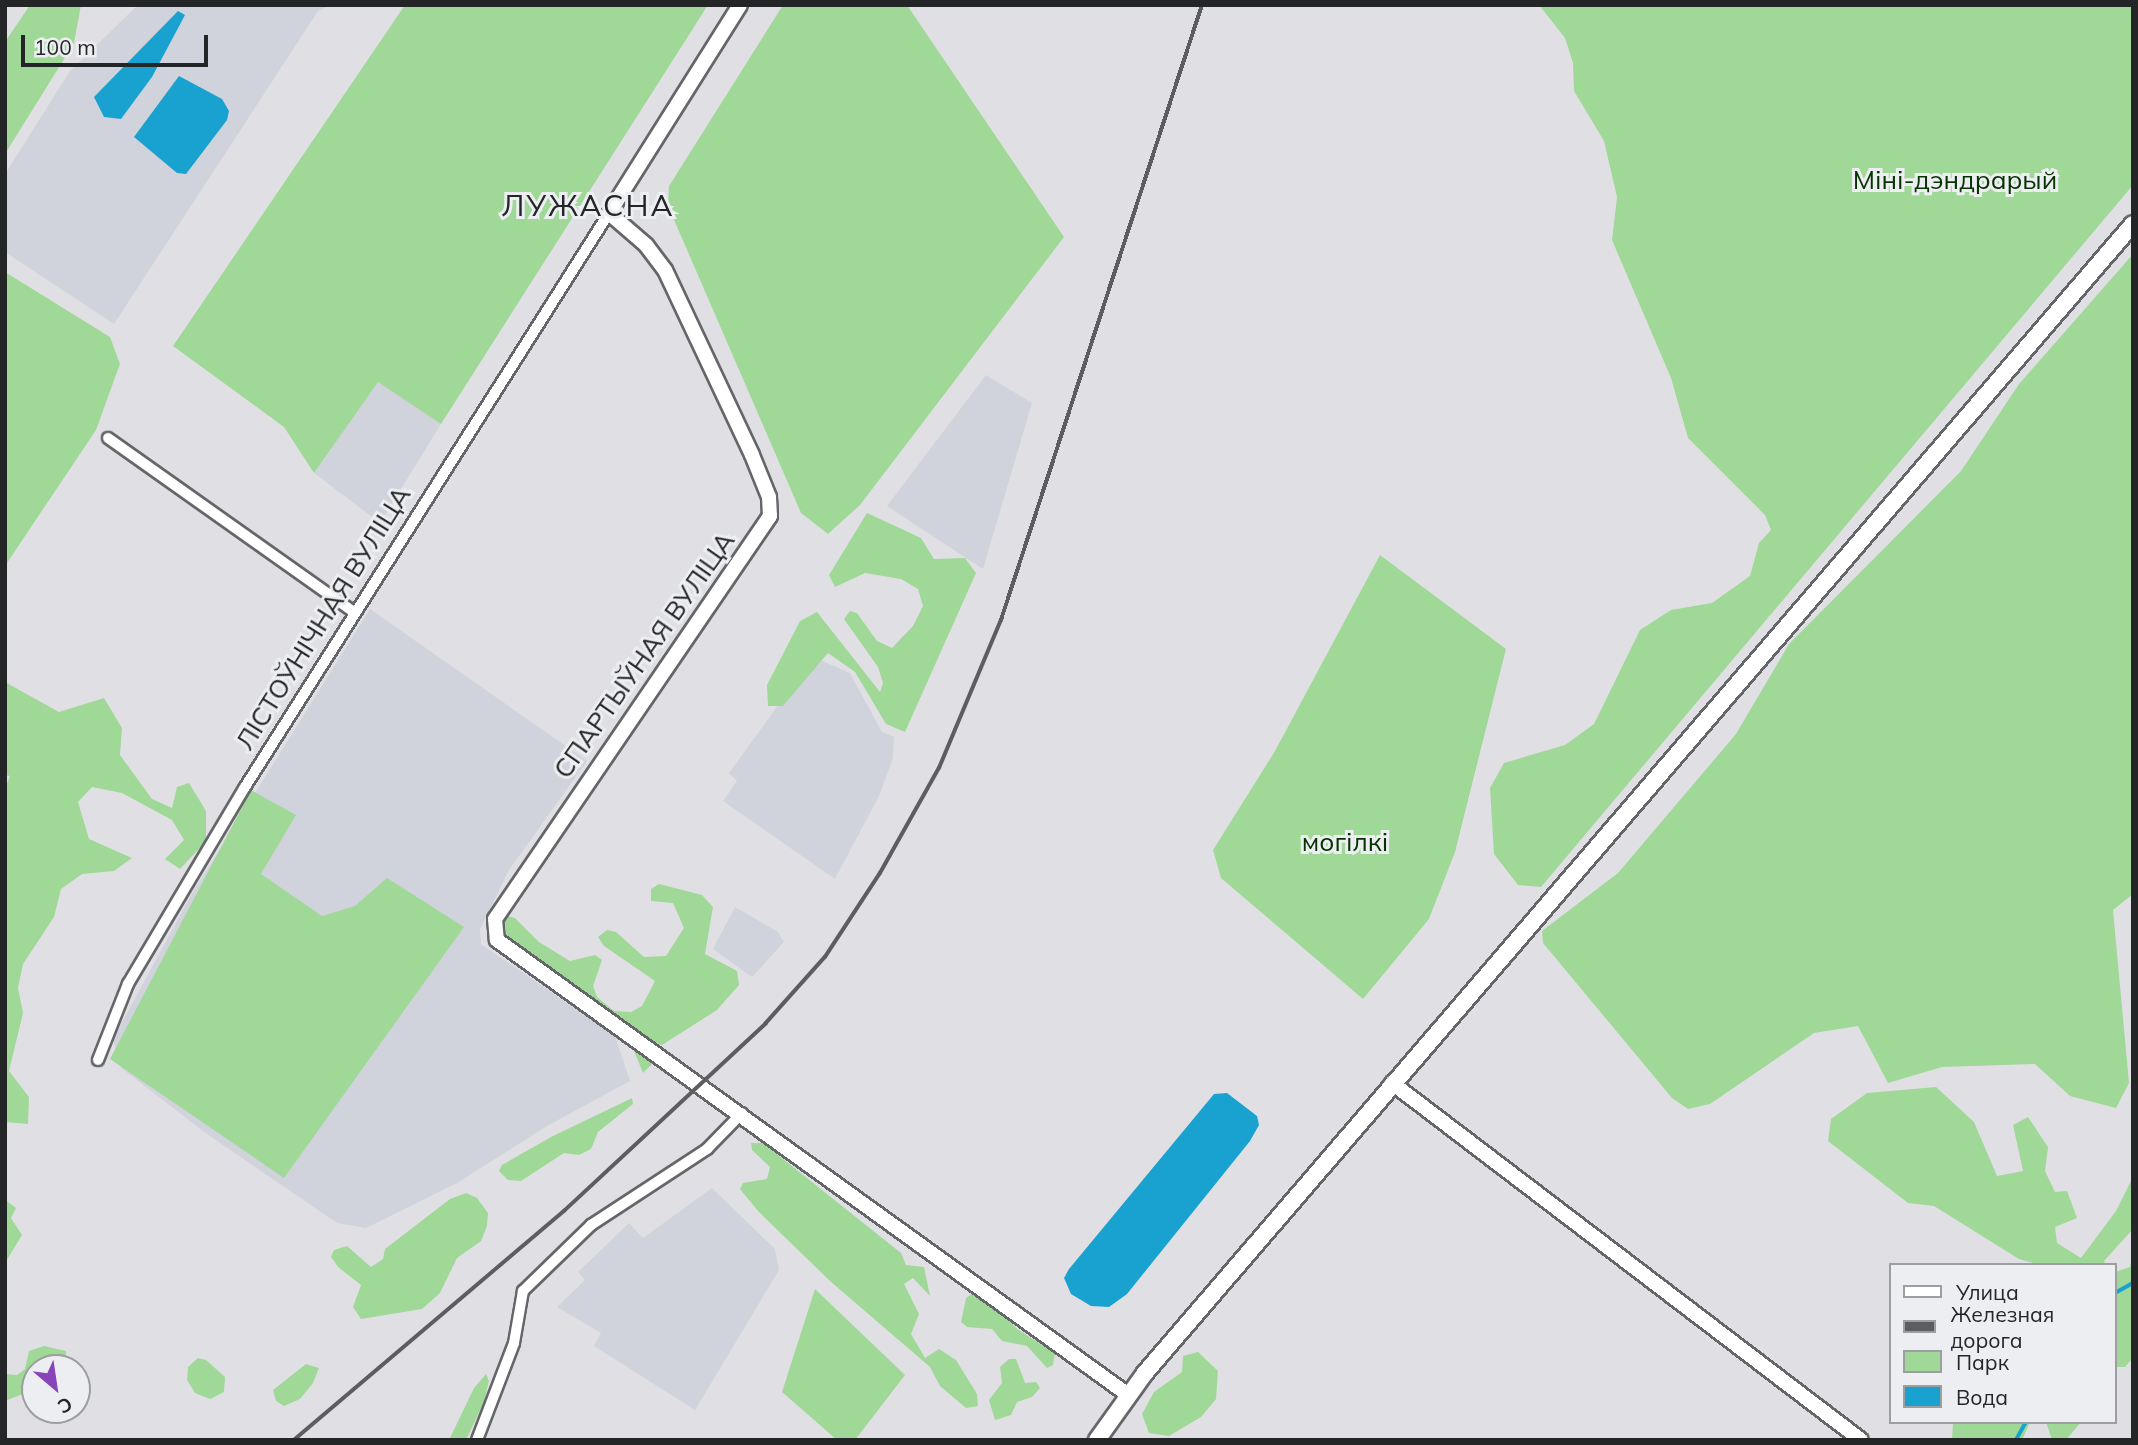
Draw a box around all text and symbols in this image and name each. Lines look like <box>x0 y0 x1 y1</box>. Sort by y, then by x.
scale bar <box>24 21 212 65</box>
text: 100 m <box>34 34 96 60</box>
park label: Міні-дэндрарый <box>1853 164 2057 196</box>
district label: ЛУЖАСНА <box>502 187 674 223</box>
street label: ЛІСТОЎНІЧНАЯ ВУЛІЦА <box>229 481 417 755</box>
street label: СПАРТЫЎНАЯ ВУЛІЦА <box>547 526 741 784</box>
park label: могілкі <box>1302 826 1388 858</box>
legend <box>1890 1263 2117 1424</box>
text: Улица <box>1956 1279 2019 1305</box>
text: Железная дорога <box>1950 1301 2054 1353</box>
text: Парк <box>1956 1349 2009 1375</box>
north arrow <box>21 1354 91 1424</box>
text: Вода <box>1956 1384 2008 1410</box>
text: С <box>54 1392 77 1419</box>

